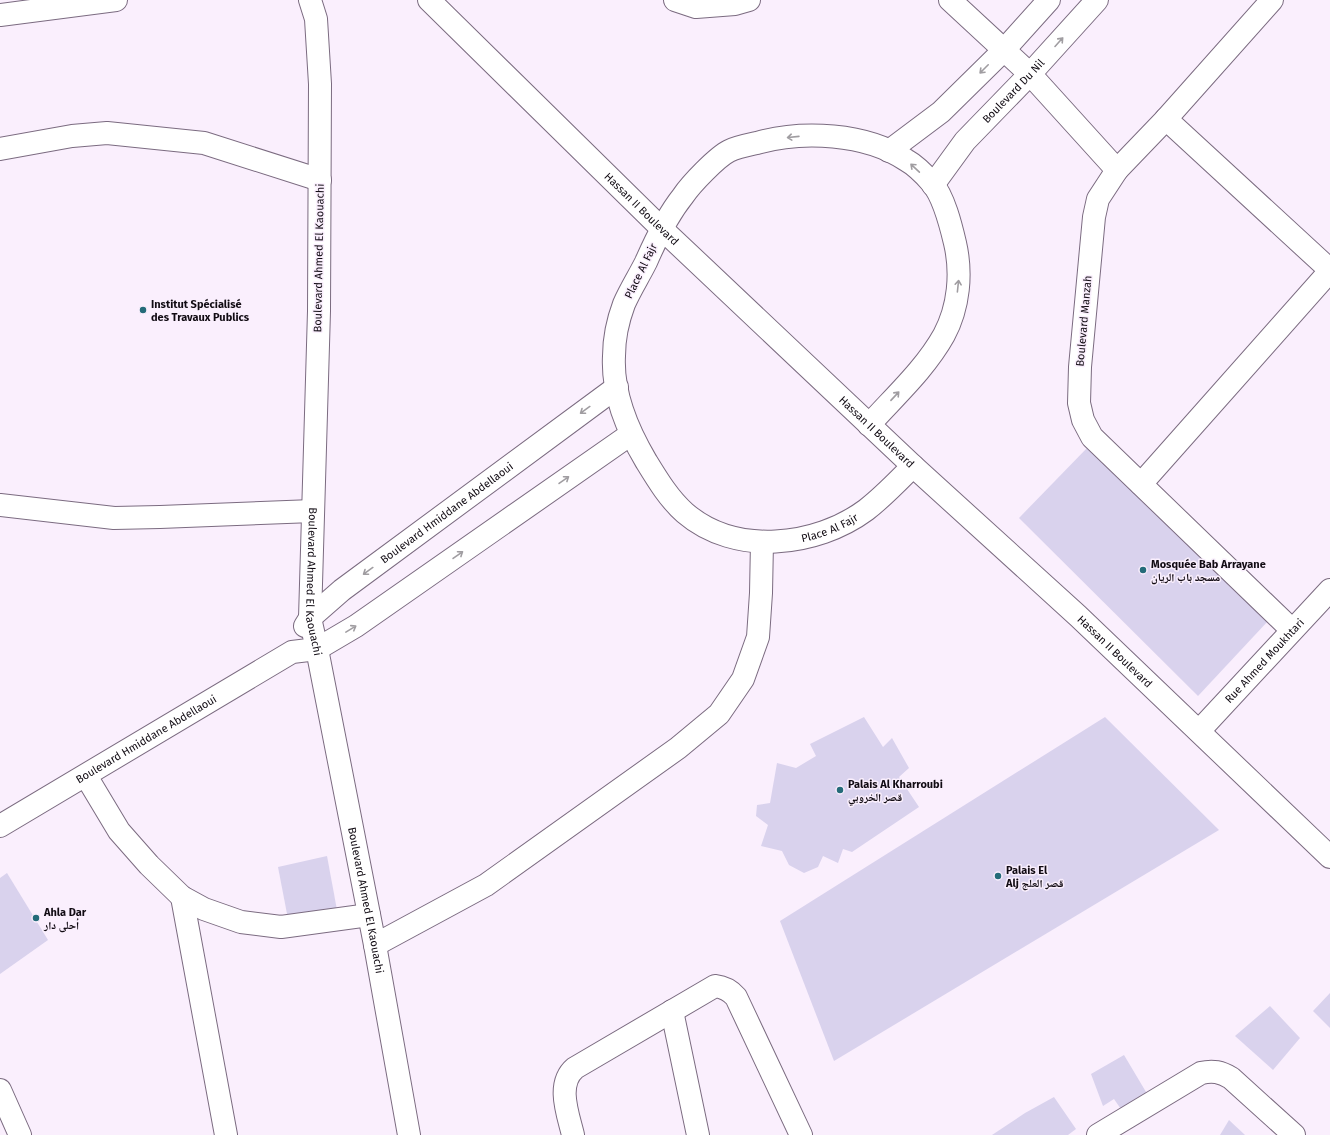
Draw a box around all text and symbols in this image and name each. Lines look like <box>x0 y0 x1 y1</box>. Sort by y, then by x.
one-way arrow <box>1054 37 1064 47</box>
street label: Boulevard Du Nil <box>980 56 1047 126</box>
one-way arrow <box>979 64 989 74</box>
one-way arrow <box>787 133 800 140</box>
one-way arrow <box>910 163 920 173</box>
street label: Hassan II Boulevard <box>602 170 681 248</box>
street label: Boulevard Ahmed El Kaouachi <box>311 183 327 333</box>
street label: Place Al Fajr <box>622 241 660 301</box>
street label: Boulevard Manzah <box>1074 275 1094 367</box>
one-way arrow <box>954 280 962 293</box>
place label: Institut Spécialisé des Travaux Publics <box>151 298 250 324</box>
marker: Institut Spécialisé des Travaux Publics <box>138 305 148 315</box>
one-way arrow <box>890 391 900 401</box>
street label: Hassan II Boulevard <box>836 393 917 470</box>
one-way arrow <box>580 406 591 414</box>
street label: Boulevard Hmiddane Abdellaoui <box>378 460 516 566</box>
one-way arrow <box>558 476 569 484</box>
street label: Boulevard Ahmed El Kaouachi <box>303 507 325 657</box>
street label: Place Al Fajr <box>800 510 861 545</box>
one-way arrow <box>452 551 463 559</box>
place label: Mosquée Bab Arrayane مسجد باب الريان <box>1151 558 1266 585</box>
marker: Mosquée Bab Arrayane مسجد باب الريان <box>1138 565 1148 575</box>
one-way arrow <box>363 567 374 575</box>
street label: Hassan II Boulevard <box>1075 613 1155 690</box>
street label: Rue Ahmed Moukhtari <box>1222 616 1307 706</box>
one-way arrow <box>345 624 357 632</box>
street label: Boulevard Hmiddane Abdellaoui <box>73 692 219 786</box>
place label: Palais Al Kharroubi قصر الخروبي <box>848 778 943 805</box>
marker: Palais Al Kharroubi قصر الخروبي <box>835 785 845 795</box>
street label: Boulevard Ahmed El Kaouachi <box>346 826 386 975</box>
place label: Palais El Alj قصر العلج <box>1005 864 1064 891</box>
marker: Palais El Alj قصر العلج <box>993 871 1003 881</box>
place label: Ahla Dar أحلى دار <box>43 906 87 933</box>
marker: Ahla Dar أحلى دار <box>31 913 41 923</box>

